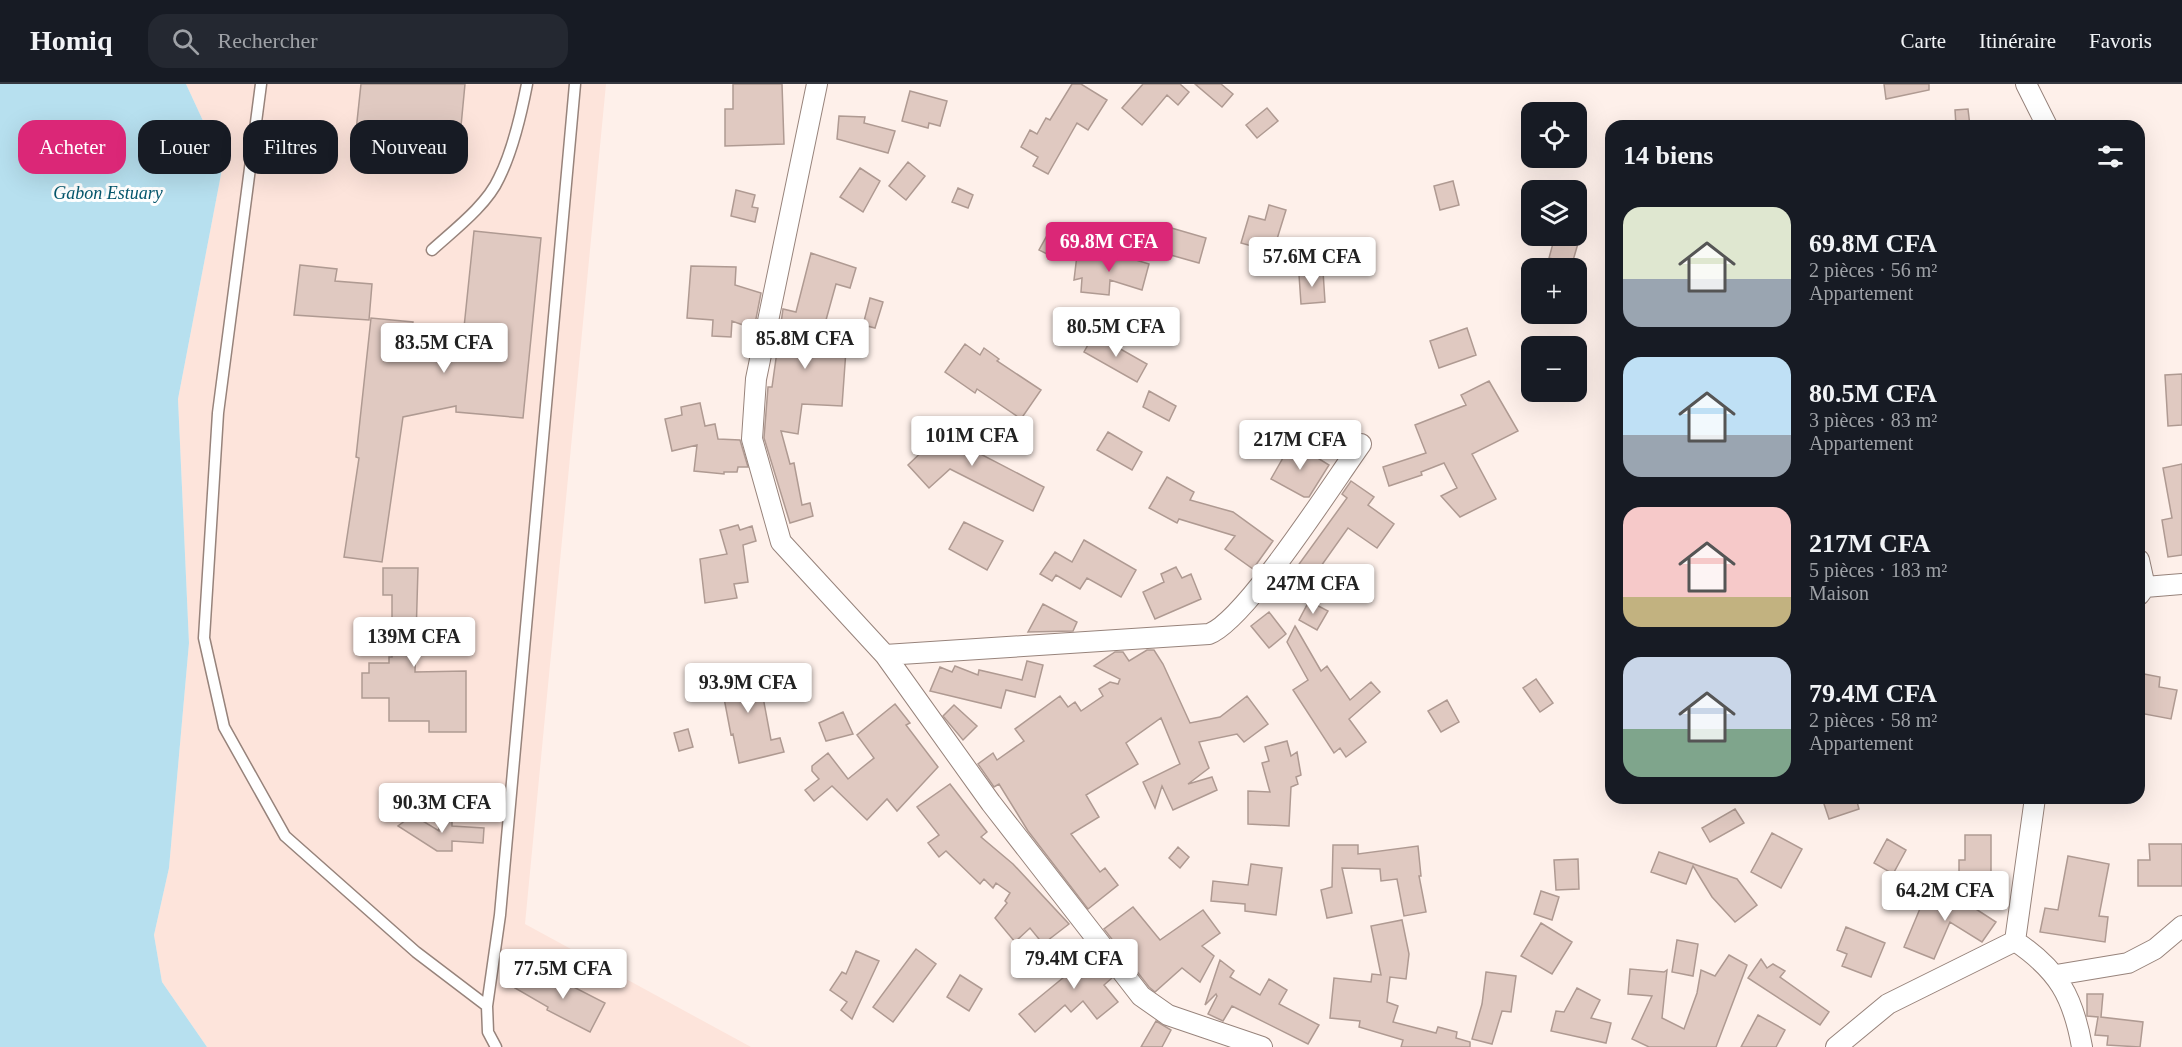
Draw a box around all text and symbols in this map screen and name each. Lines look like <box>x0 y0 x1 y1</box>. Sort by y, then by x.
search box <box>148 14 568 68</box>
text: Homiq <box>30 25 112 56</box>
icon: search <box>169 25 202 58</box>
text: Rechercher <box>217 28 318 53</box>
text: Carte <box>1901 29 1946 53</box>
text: Itinéraire <box>1979 29 2056 53</box>
text: Favoris <box>2089 29 2152 53</box>
map controls <box>1521 102 1587 402</box>
button: locate <box>1521 102 1587 168</box>
chip: Acheter <box>18 120 126 174</box>
chip: Louer <box>138 120 231 174</box>
chip: Filtres <box>243 120 338 174</box>
chip: Nouveau <box>350 120 468 174</box>
icon: filters <box>2094 140 2127 173</box>
text: 14 biens <box>1623 141 1713 170</box>
button: layers <box>1521 180 1587 246</box>
water label: Gabon Estuary <box>53 183 163 203</box>
pin: 69.8M CFA <box>1040 222 1178 273</box>
text: 69.8M CFA <box>1809 229 1937 258</box>
text: 69.8M CFA <box>1060 230 1158 252</box>
icon: home <box>1671 231 1743 303</box>
pin: 57.6M CFA <box>1243 237 1381 288</box>
text: 57.6M CFA <box>1263 245 1361 267</box>
button: + <box>1521 258 1587 324</box>
text: 2 pièces · 56 m² <box>1809 259 1937 281</box>
text: Appartement <box>1809 282 1913 304</box>
pin: 80.5M CFA <box>1047 307 1185 358</box>
text: 80.5M CFA <box>1067 315 1165 337</box>
pin: 85.8M CFA <box>736 319 874 370</box>
pin: 83.5M CFA <box>375 323 513 374</box>
text: 85.8M CFA <box>756 327 854 349</box>
text: 83.5M CFA <box>395 331 493 353</box>
button: − <box>1521 336 1587 402</box>
text: 80.5M CFA <box>1809 379 1937 408</box>
icon: home <box>1671 381 1743 453</box>
text: 3 pièces · 83 m² <box>1809 409 1937 431</box>
pin: 101M CFA <box>910 416 1034 467</box>
pin: 217M CFA <box>1238 420 1362 471</box>
text: 101M CFA <box>925 424 1019 446</box>
text: 217M CFA <box>1253 428 1347 450</box>
text: Appartement <box>1809 432 1913 454</box>
text: 217M CFA <box>1809 529 1931 558</box>
icon: home <box>1671 531 1743 603</box>
text: 5 pièces · 183 m² <box>1809 559 1947 581</box>
pin: 247M CFA <box>1251 564 1375 615</box>
text: 247M CFA <box>1266 572 1360 594</box>
text: Maison <box>1809 582 1869 604</box>
pin: 139M CFA <box>352 617 476 668</box>
text: 139M CFA <box>367 625 461 647</box>
pin: 93.9M CFA <box>679 663 817 714</box>
text: 93.9M CFA <box>699 671 797 693</box>
text: 79.4M CFA <box>1809 679 1937 708</box>
icon: home <box>1671 681 1743 753</box>
text: 2 pièces · 58 m² <box>1809 709 1937 731</box>
text: Appartement <box>1809 732 1913 754</box>
pin: 90.3M CFA <box>373 783 511 834</box>
text: 90.3M CFA <box>393 791 491 813</box>
pin: 64.2M CFA <box>1876 871 2014 922</box>
text: 64.2M CFA <box>1896 879 1994 901</box>
pin: 79.4M CFA <box>1005 939 1143 990</box>
text: 79.4M CFA <box>1025 947 1123 969</box>
pin: 77.5M CFA <box>494 949 632 1000</box>
text: 77.5M CFA <box>514 957 612 979</box>

